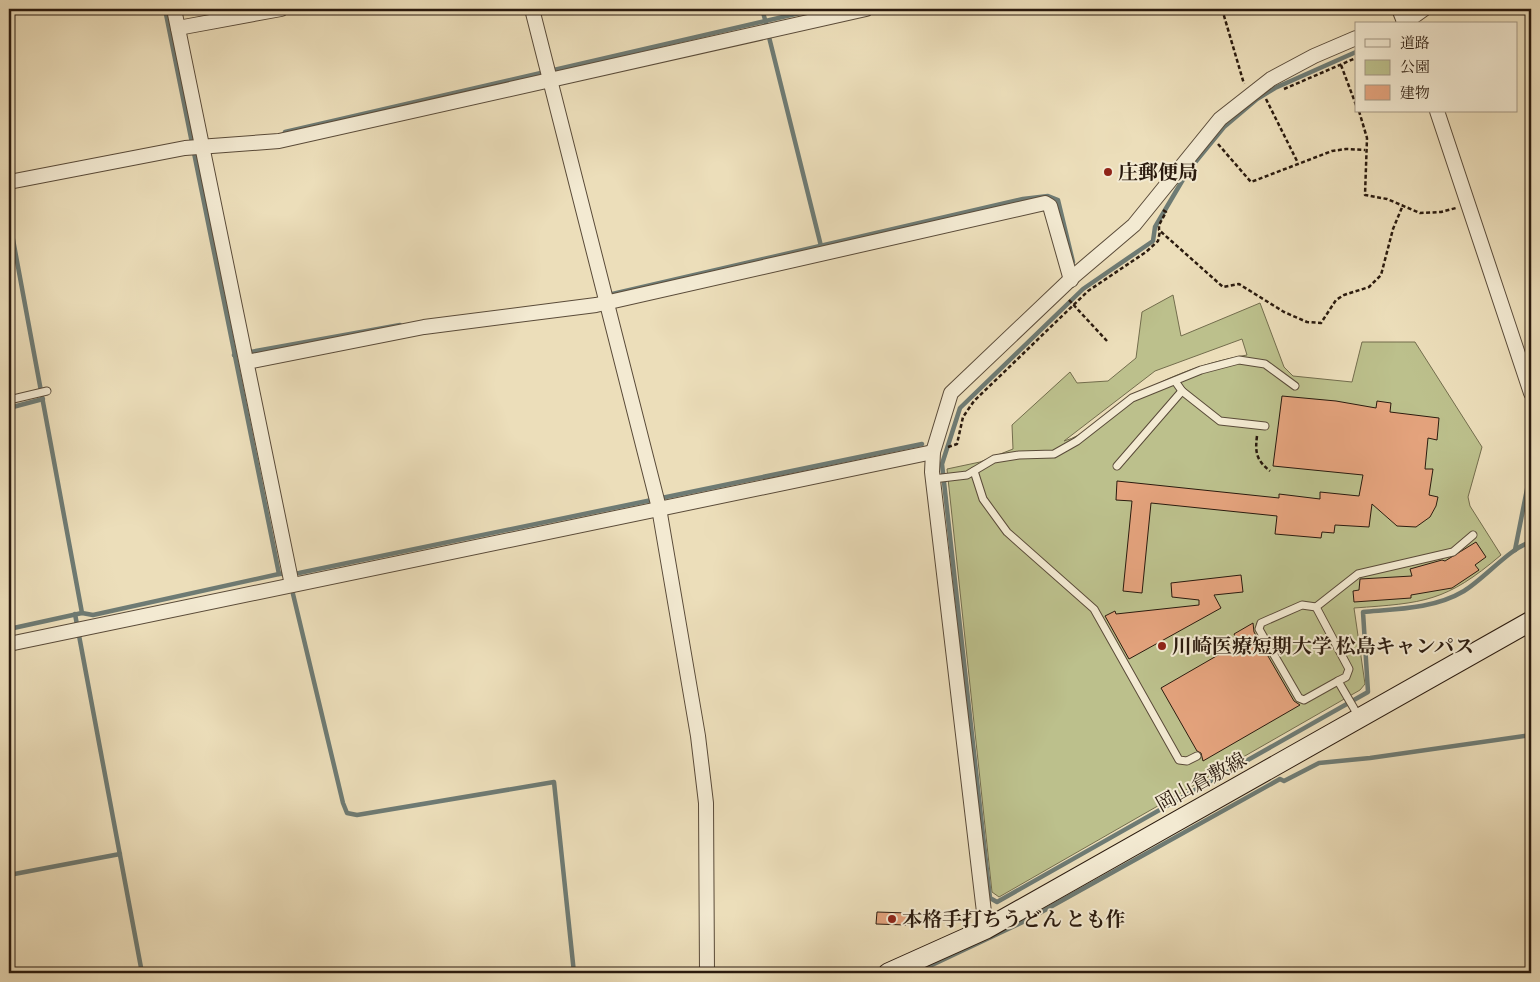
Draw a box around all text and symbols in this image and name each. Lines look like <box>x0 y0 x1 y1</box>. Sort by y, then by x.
legend <box>1355 22 1518 112</box>
text: 道路 <box>1400 33 1430 53</box>
text: 公園 <box>1400 57 1430 77</box>
text: 建物 <box>1400 83 1430 103</box>
place label: 庄郵便局 <box>1118 159 1198 186</box>
marker: 庄郵便局 <box>1102 166 1114 178</box>
place label: 川崎医療短期大学 松島キャンパス <box>1172 633 1474 660</box>
marker: 川崎医療短期大学 松島キャンパス <box>1156 640 1168 652</box>
street label: 岡山倉敷線 <box>1151 746 1251 818</box>
place label: 本格手打ちうどん とも作 <box>902 906 1125 933</box>
marker: 本格手打ちうどん とも作 <box>886 913 898 925</box>

